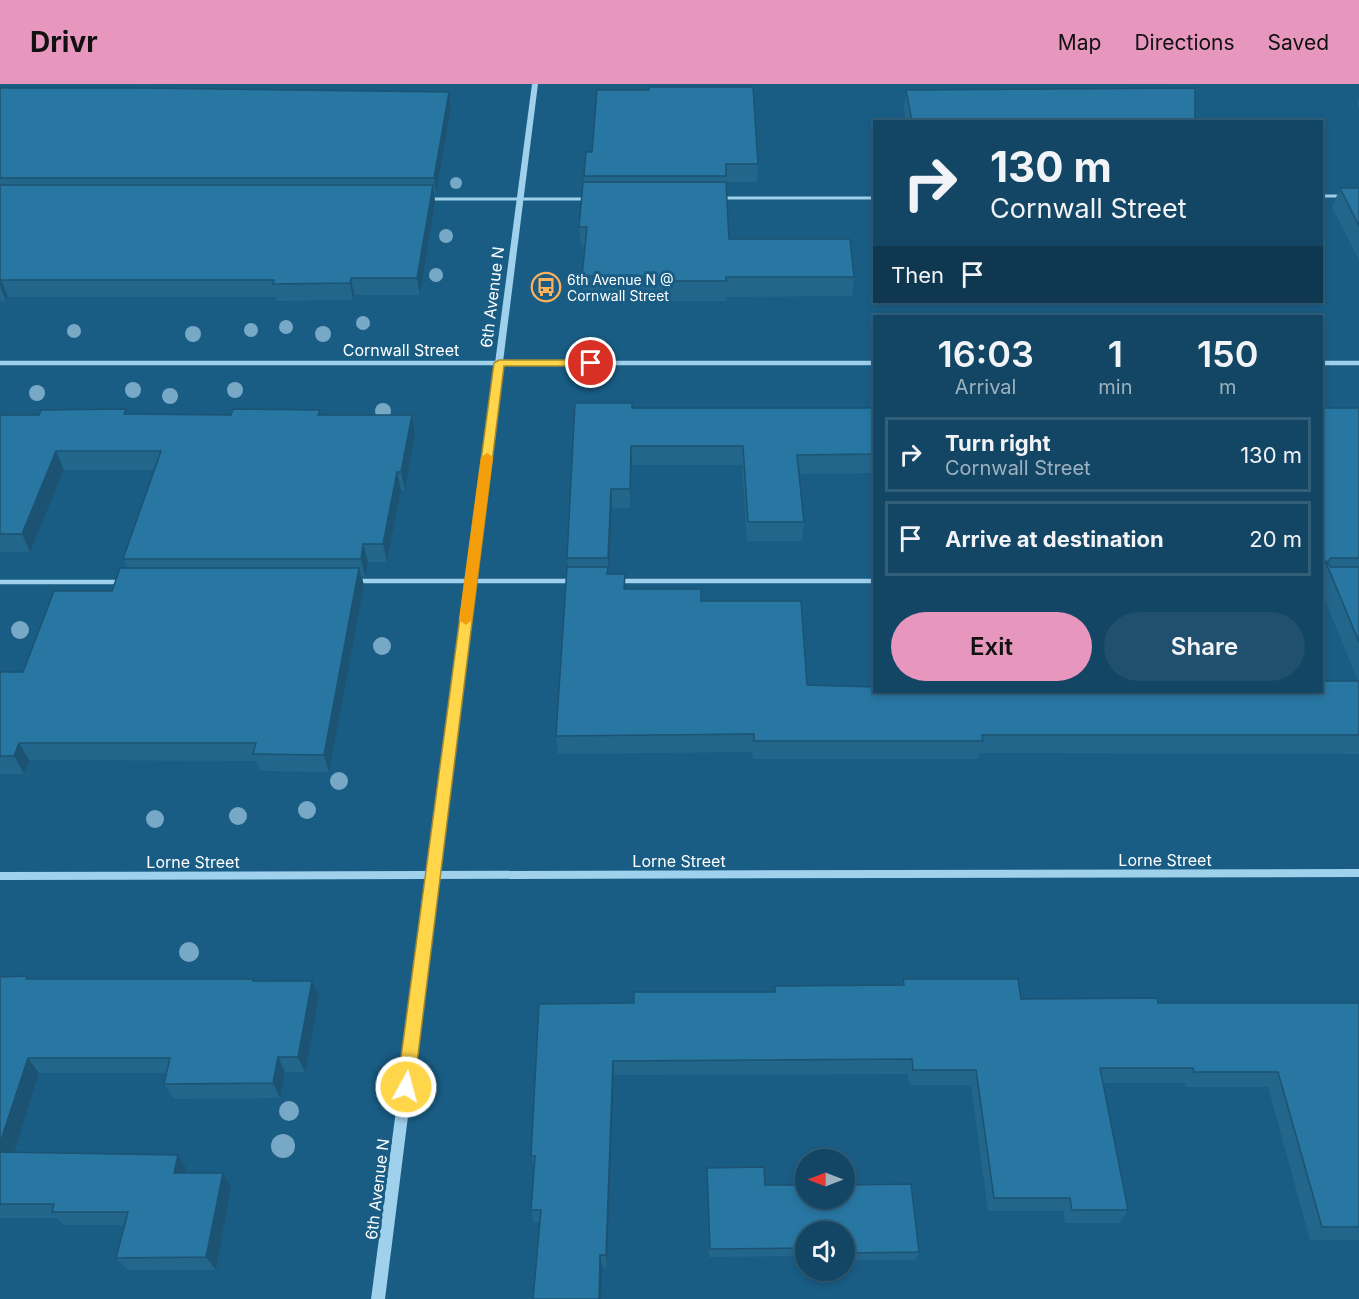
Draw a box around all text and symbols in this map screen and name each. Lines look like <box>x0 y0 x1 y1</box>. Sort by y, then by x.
text: Drivr <box>30 25 98 59</box>
text: Map <box>1058 30 1101 55</box>
text: Directions <box>1134 30 1235 55</box>
text: Saved <box>1268 30 1329 55</box>
text: 130 m <box>990 141 1112 192</box>
icon: right <box>891 144 969 222</box>
text: Cornwall Street <box>990 192 1187 225</box>
street label: 6th Avenue N <box>476 245 508 349</box>
icon: arrive <box>956 258 989 291</box>
text: Then <box>891 262 944 288</box>
bus stop icon: 6th Avenue N @ Cornwall Street <box>530 271 562 303</box>
place label: 6th Avenue N @ Cornwall Street <box>567 271 674 304</box>
text: 16:03 <box>937 332 1034 376</box>
text: 1 <box>1108 332 1123 376</box>
text: 150 <box>1197 332 1259 376</box>
pin <box>565 337 616 388</box>
street label: Cornwall Street <box>343 340 459 360</box>
icon: arrive <box>574 346 607 379</box>
text: Arrival <box>955 375 1016 399</box>
text: min <box>1098 375 1132 399</box>
text: m <box>1219 375 1236 399</box>
text: Turn right <box>945 430 1051 456</box>
icon: right <box>894 438 927 471</box>
text: 130 m <box>1240 442 1302 468</box>
text: Cornwall Street <box>945 456 1091 480</box>
icon: arrive <box>894 522 927 555</box>
text: Arrive at destination <box>945 526 1164 552</box>
text: 20 m <box>1249 526 1302 552</box>
button: Exit <box>891 612 1092 681</box>
button: Share <box>1104 612 1305 681</box>
street label: Lorne Street <box>1118 850 1212 870</box>
street label: Lorne Street <box>632 851 726 871</box>
street label: Lorne Street <box>146 852 240 872</box>
position arrow <box>374 1055 438 1119</box>
street label: 6th Avenue N <box>361 1137 393 1241</box>
north arrow <box>795 1149 855 1209</box>
map controls <box>795 1149 855 1281</box>
button: sound <box>795 1221 855 1281</box>

